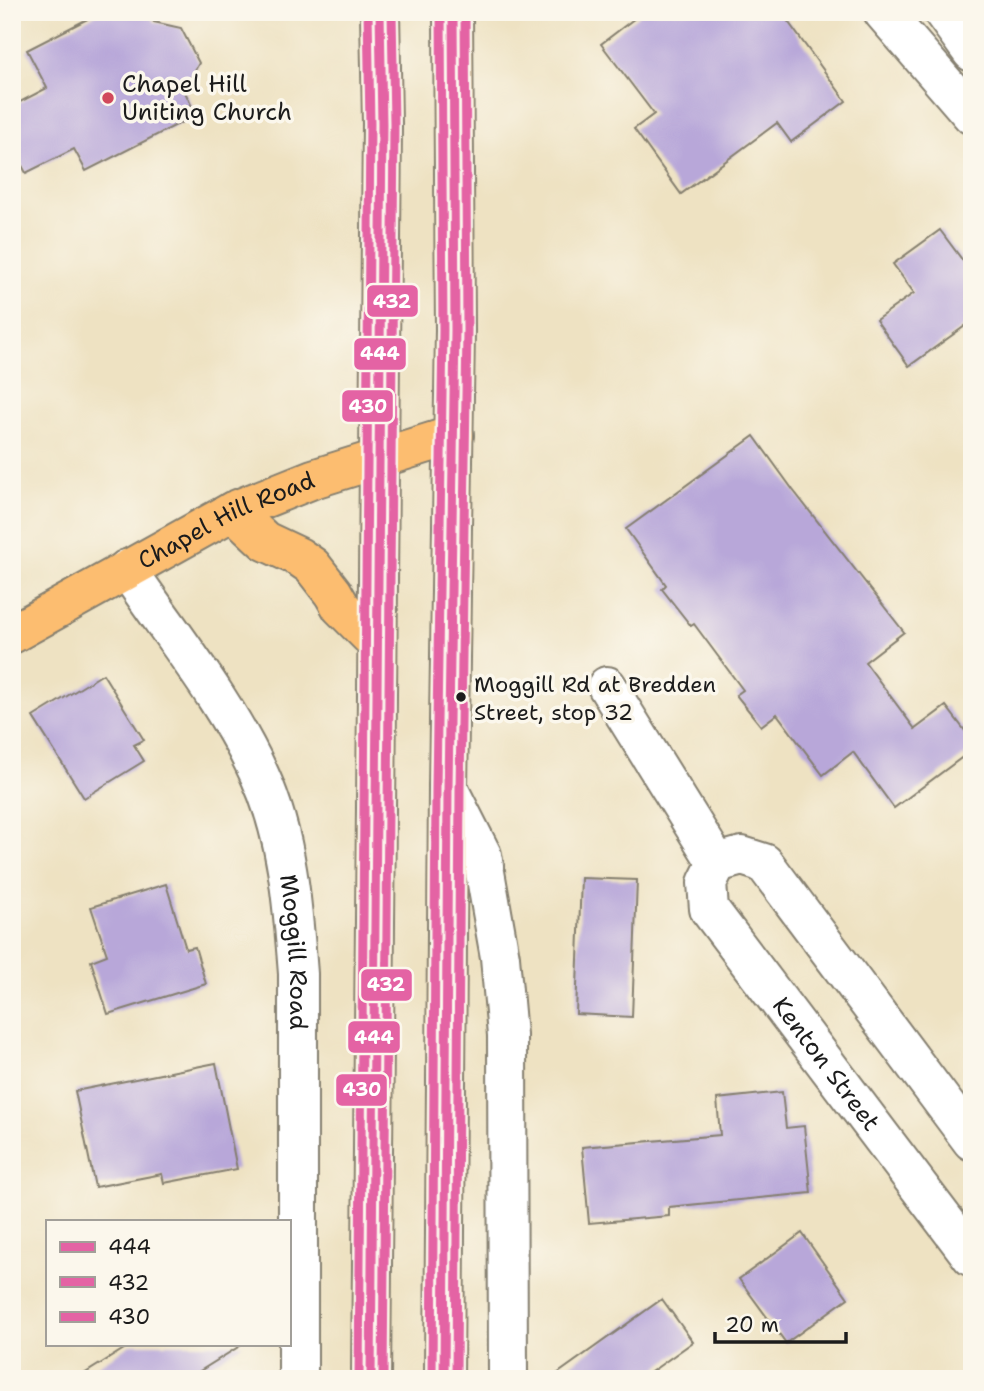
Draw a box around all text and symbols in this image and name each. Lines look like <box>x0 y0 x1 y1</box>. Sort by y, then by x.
place label: Chapel Hill Uniting Church <box>122 68 292 128</box>
marker: Chapel Hill Uniting Church <box>100 90 116 106</box>
line badge: 432 <box>366 284 419 318</box>
text: 432 <box>373 289 411 314</box>
line badge: 444 <box>353 337 407 371</box>
text: 444 <box>360 341 401 366</box>
line badge: 430 <box>341 389 394 423</box>
text: 430 <box>349 394 387 419</box>
street label: Chapel Hill Road <box>132 464 319 577</box>
place label: Moggill Rd at Bredden Street, stop 32 <box>474 670 716 727</box>
marker: Moggill Rd at Bredden Street, stop 32 <box>454 690 468 704</box>
street label: Moggill Road <box>272 872 314 1030</box>
line badge: 432 <box>360 968 413 1002</box>
text: 432 <box>367 972 405 997</box>
street label: Kenton Street <box>765 990 887 1138</box>
line badge: 444 <box>347 1020 401 1054</box>
text: 444 <box>354 1025 395 1050</box>
line badge: 430 <box>335 1073 388 1107</box>
text: 430 <box>343 1077 381 1102</box>
legend <box>46 1220 290 1346</box>
text: 444 <box>108 1233 151 1261</box>
text: 432 <box>108 1269 149 1297</box>
scale bar <box>715 1300 846 1344</box>
text: 430 <box>108 1303 150 1331</box>
text: 20 m <box>725 1311 779 1339</box>

